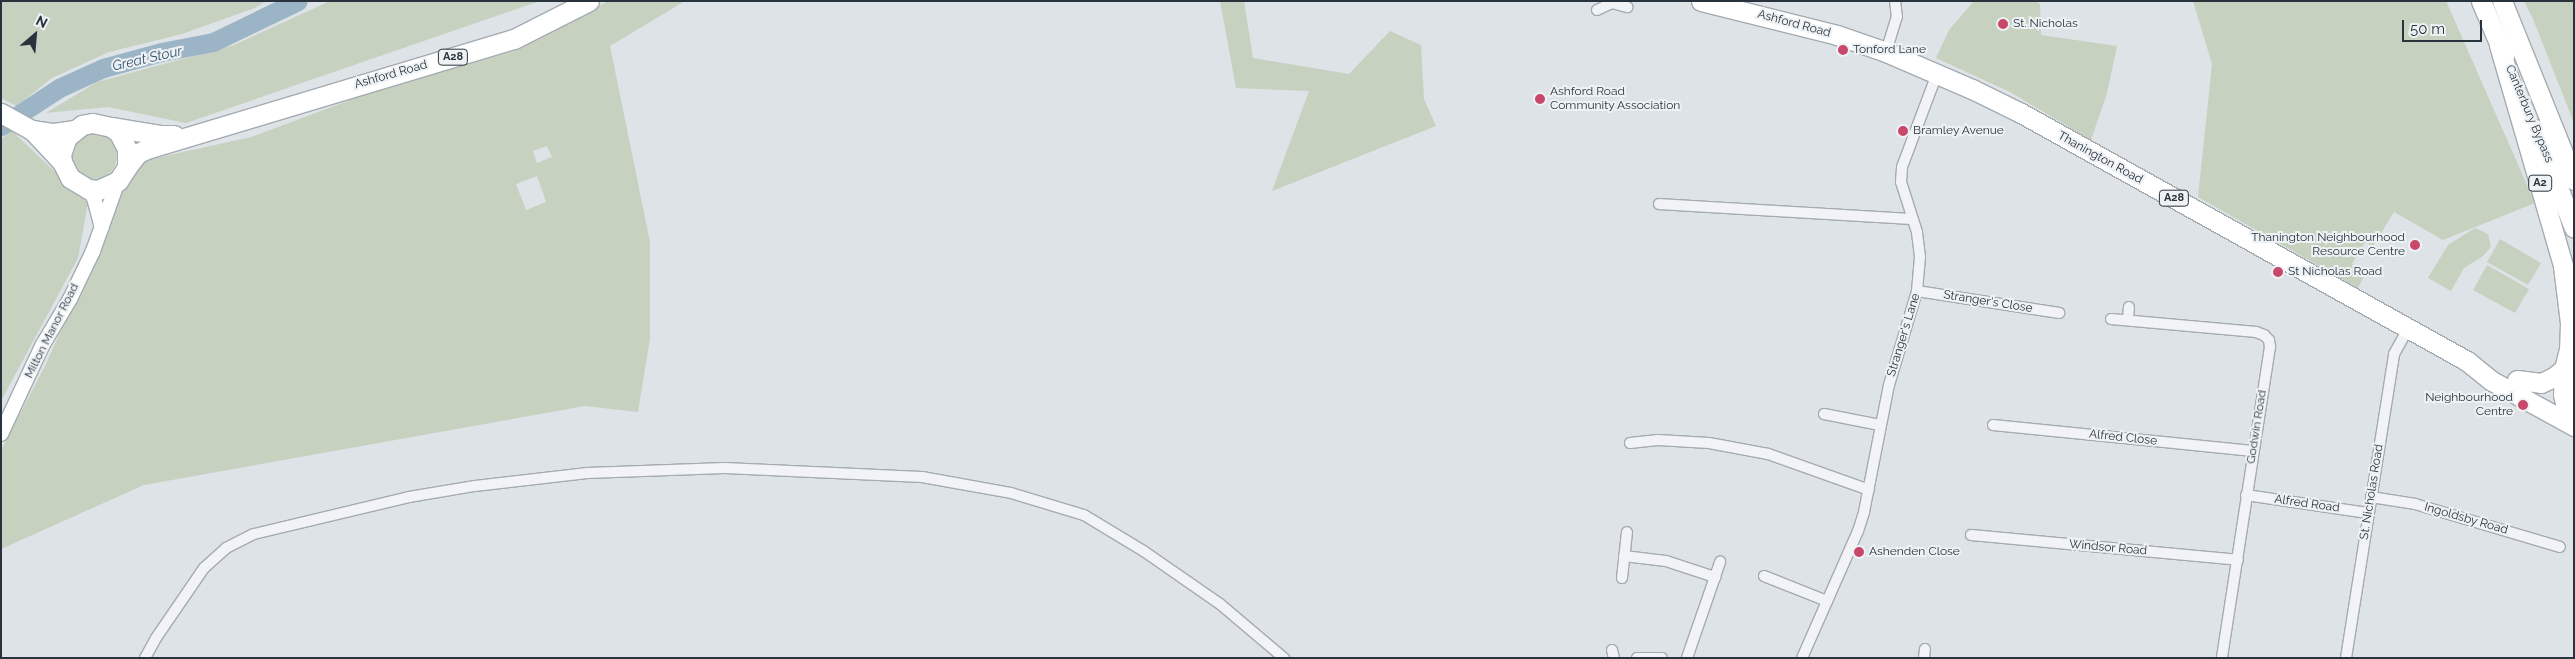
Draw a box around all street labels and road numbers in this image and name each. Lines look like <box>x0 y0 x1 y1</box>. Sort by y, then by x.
street label: Ashford Road <box>1756 7 1832 41</box>
road number: A28 <box>437 48 469 66</box>
street label: Ashford Road <box>353 58 429 92</box>
street label: Canterbury Bypass <box>2502 63 2556 165</box>
street label: Thanington Road <box>2055 129 2145 187</box>
road number: A2 <box>2528 174 2552 192</box>
road number: A28 <box>2158 190 2190 207</box>
street label: Milton Manor Road <box>22 281 82 381</box>
street label: Stranger's Close <box>1942 288 2034 316</box>
street label: Stranger's Lane <box>1885 292 1923 378</box>
street label: Godwin Road <box>2244 389 2270 465</box>
street label: Alfred Close <box>2088 427 2158 449</box>
street label: St. Nicholas Road <box>2357 443 2387 541</box>
street label: Alfred Road <box>2273 492 2341 516</box>
street label: Ingoldsby Road <box>2422 500 2510 538</box>
street label: Windsor Road <box>2068 537 2148 559</box>

